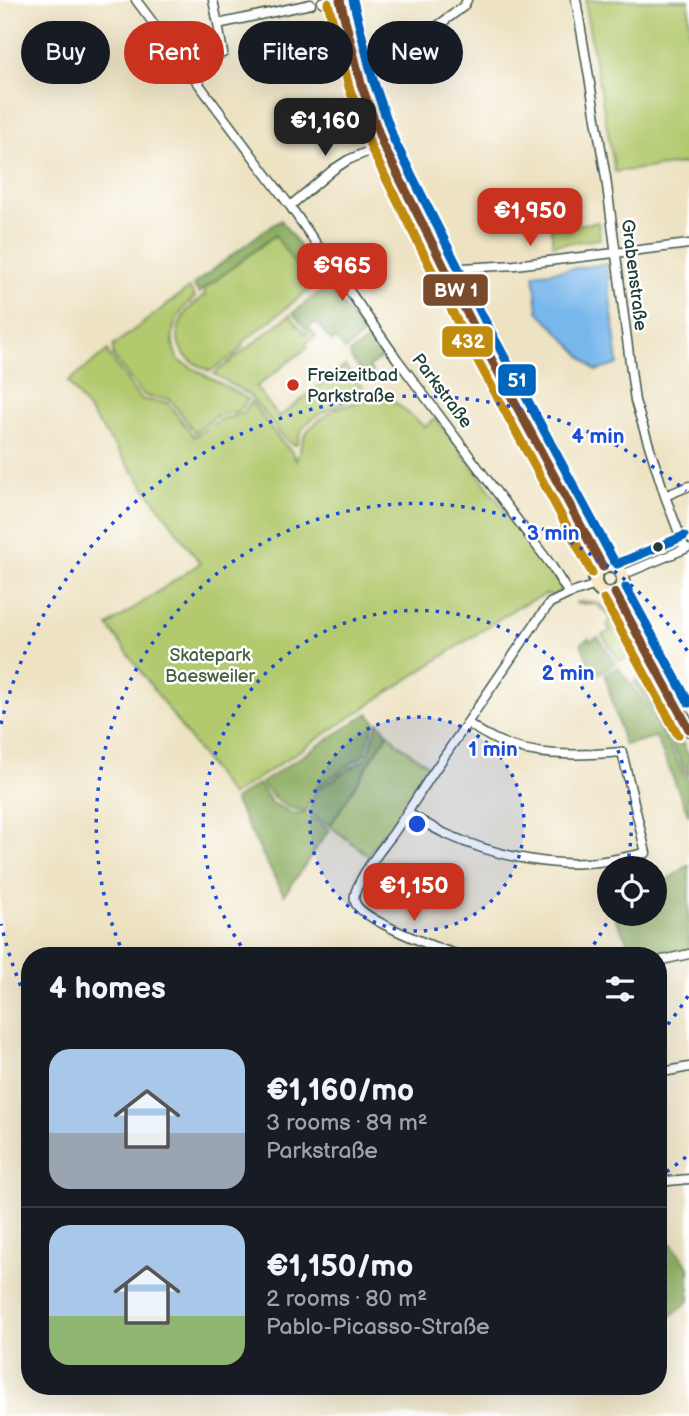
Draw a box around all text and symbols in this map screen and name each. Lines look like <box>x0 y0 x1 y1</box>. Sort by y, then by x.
chip: Buy <box>21 21 110 84</box>
chip: Rent <box>124 21 224 84</box>
chip: Filters <box>238 21 353 84</box>
chip: New <box>367 21 463 84</box>
pin: €1,160 <box>268 99 382 158</box>
text: €1,160 <box>290 107 360 135</box>
pin: €1,950 <box>473 188 587 248</box>
text: €1,950 <box>493 197 567 225</box>
street label: Grabenstraße <box>617 218 651 332</box>
pin: €965 <box>301 244 383 303</box>
text: €965 <box>313 252 371 280</box>
line badge: BW 1 <box>422 273 489 307</box>
text: BW 1 <box>434 280 478 303</box>
line badge: 432 <box>441 325 494 358</box>
text: 432 <box>451 331 485 354</box>
street label: Parkstraße <box>407 350 477 433</box>
line badge: 51 <box>497 363 537 397</box>
place label: Freizeitbad Parkstraße <box>307 365 398 407</box>
text: 51 <box>508 370 526 393</box>
marker: Freizeitbad Parkstraße <box>285 377 301 393</box>
text: 4 min <box>572 424 624 449</box>
text: 3 min <box>527 521 579 546</box>
unlabelled marker <box>651 540 665 554</box>
park label: Skatepark Baesweiler <box>165 645 255 687</box>
text: 2 min <box>541 661 595 686</box>
text: 1 min <box>468 737 518 762</box>
centre of rings <box>405 812 429 836</box>
map controls <box>597 856 667 926</box>
button: locate <box>597 856 667 926</box>
pin: €1,150 <box>357 864 471 923</box>
text: €1,150 <box>379 872 449 900</box>
icon: filters <box>601 970 639 1008</box>
text: 4 homes <box>49 971 166 1007</box>
text: €1,160/mo <box>266 1073 414 1109</box>
icon: home <box>105 1077 189 1161</box>
text: 3 rooms · 89 m² <box>266 1109 428 1137</box>
text: Parkstraße <box>266 1137 378 1165</box>
text: €1,150/mo <box>266 1249 413 1285</box>
icon: home <box>105 1253 189 1337</box>
text: 2 rooms · 80 m² <box>266 1285 427 1313</box>
text: Pablo-Picasso-Straße <box>266 1313 490 1341</box>

